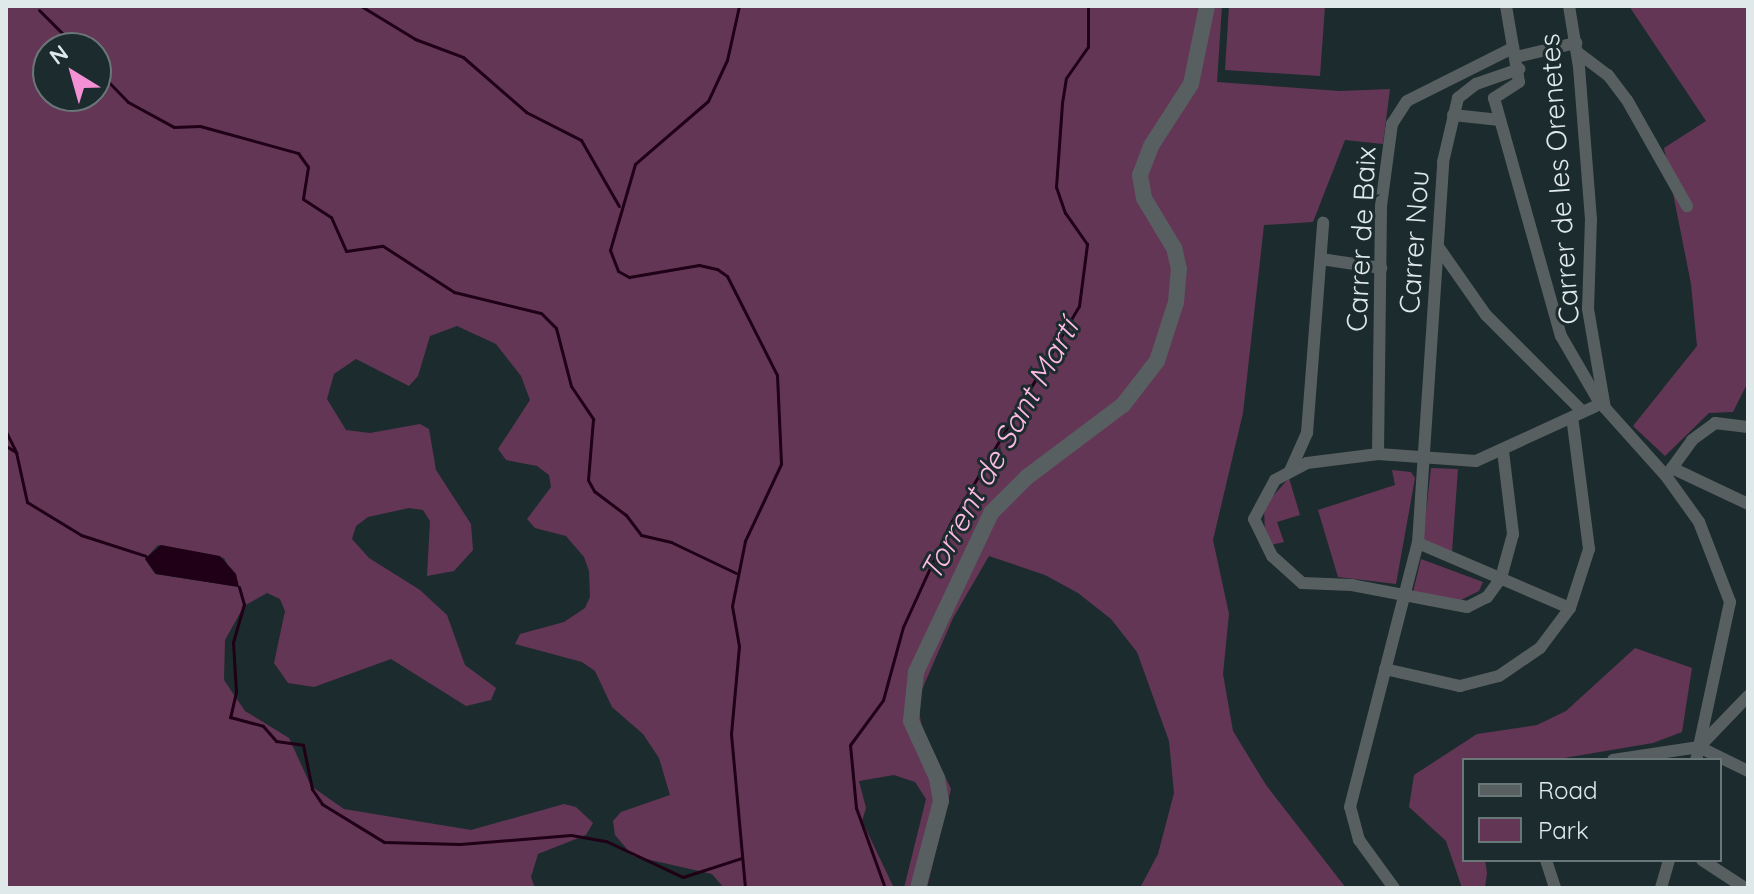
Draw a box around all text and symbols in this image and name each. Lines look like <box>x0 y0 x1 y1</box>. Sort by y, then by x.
north arrow <box>32 32 112 112</box>
street label: Carrer de les Orenetes <box>1532 32 1586 326</box>
text: N <box>44 38 74 70</box>
street label: Carrer de Baix <box>1339 145 1383 333</box>
street label: Carrer Nou <box>1392 169 1436 315</box>
water label: Torrent de Sant Martí <box>912 313 1086 587</box>
legend <box>1462 758 1722 862</box>
text: Road <box>1538 775 1598 805</box>
text: Park <box>1538 815 1589 845</box>

